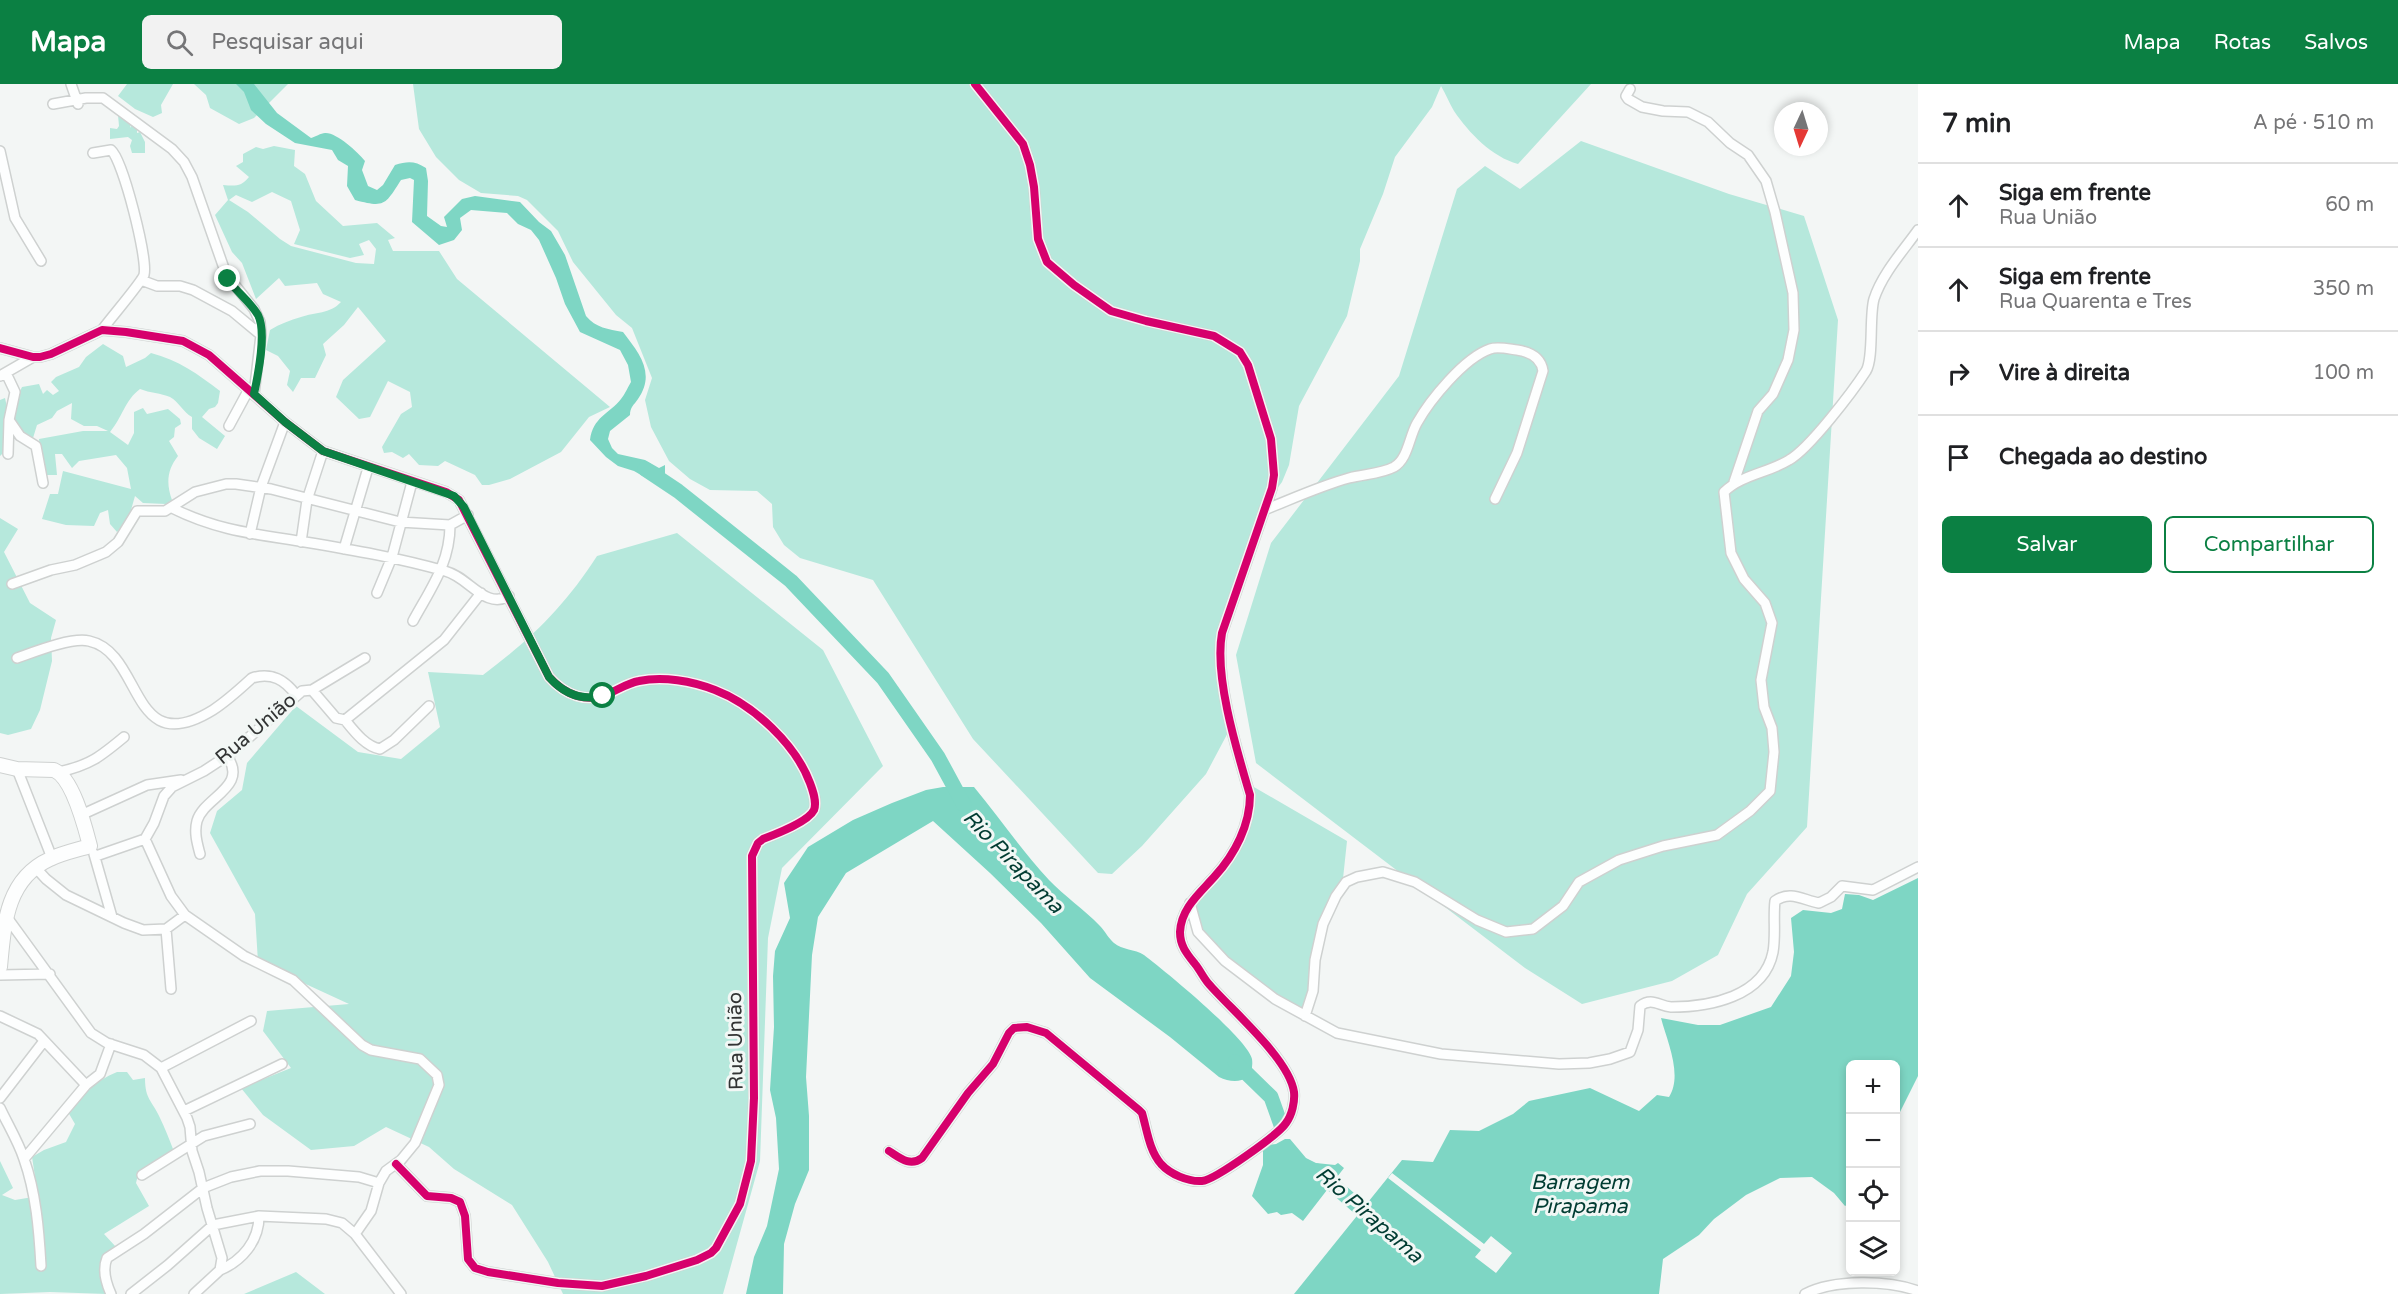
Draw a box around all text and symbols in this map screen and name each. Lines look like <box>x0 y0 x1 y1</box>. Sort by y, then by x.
search box <box>142 15 562 69</box>
text: Mapa <box>30 25 106 59</box>
icon: search <box>163 26 196 59</box>
text: Pesquisar aqui <box>211 29 364 55</box>
text: Mapa <box>2123 30 2181 55</box>
text: Rotas <box>2214 30 2271 55</box>
text: Salvos <box>2304 30 2368 55</box>
north arrow <box>1774 102 1828 156</box>
text: 7 min <box>1942 108 2011 139</box>
text: A pé · 510 m <box>2253 111 2374 135</box>
text: Siga em frente <box>1999 180 2151 206</box>
icon: ahead <box>1942 189 1975 222</box>
text: 60 m <box>2325 193 2374 217</box>
text: Rua União <box>1999 206 2097 230</box>
text: Siga em frente <box>1999 264 2151 290</box>
route end <box>214 265 240 291</box>
icon: ahead <box>1942 273 1975 306</box>
text: 350 m <box>2313 277 2374 301</box>
text: Rua Quarenta e Tres <box>1999 290 2192 314</box>
icon: right <box>1942 357 1975 390</box>
text: Vire à direita <box>1999 360 2130 386</box>
text: 100 m <box>2313 361 2374 385</box>
icon: arrive <box>1942 441 1975 474</box>
text: Chegada ao destino <box>1999 444 2207 470</box>
button: Salvar <box>1942 516 2152 573</box>
button: Compartilhar <box>2164 516 2374 573</box>
route start <box>589 682 615 708</box>
street label: Rua União <box>211 688 301 770</box>
water label: Rio Pirapama <box>958 805 1069 920</box>
street label: Rua União <box>723 992 749 1090</box>
map controls <box>1846 1060 1900 1276</box>
button: + <box>1846 1060 1900 1114</box>
button: − <box>1846 1114 1900 1168</box>
water label: Rio Pirapama <box>1310 1162 1429 1269</box>
button: locate <box>1846 1168 1900 1222</box>
water label: Barragem Pirapama <box>1531 1170 1630 1219</box>
button: layers <box>1846 1222 1900 1276</box>

